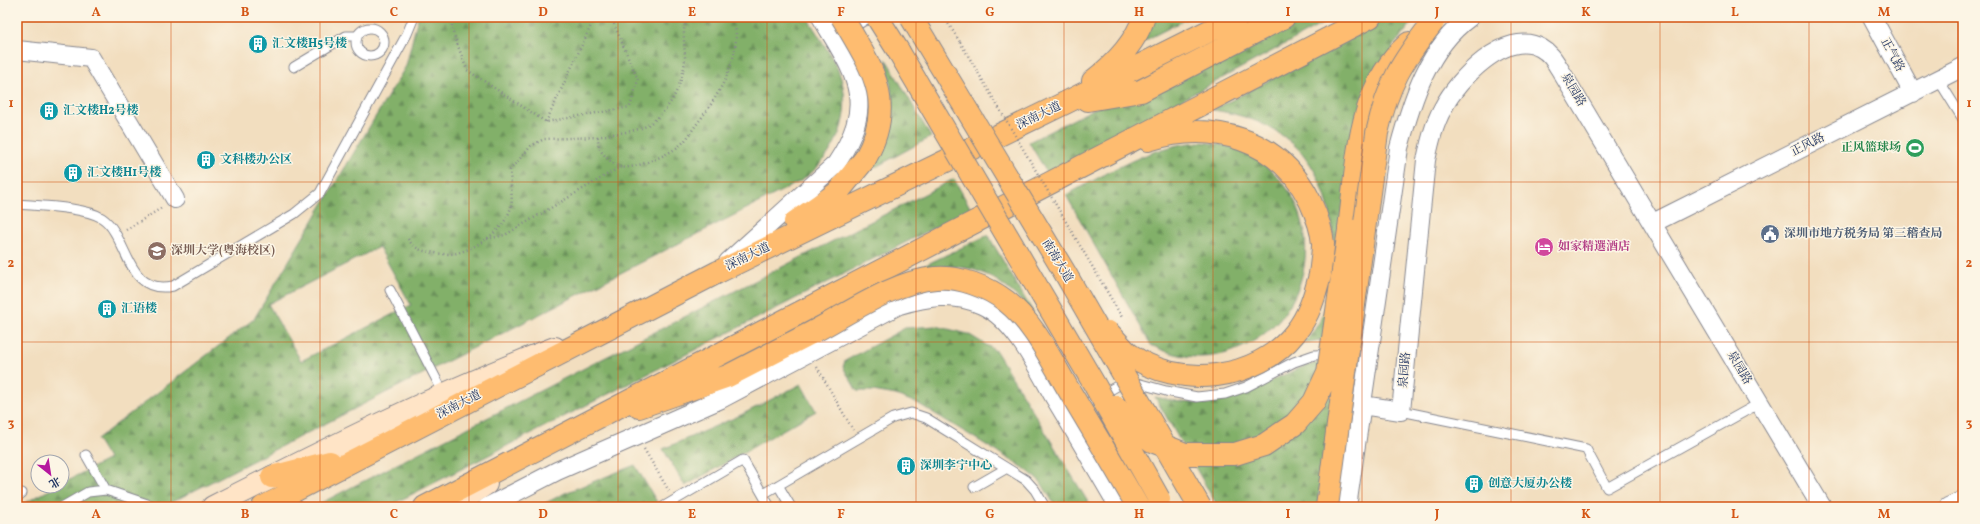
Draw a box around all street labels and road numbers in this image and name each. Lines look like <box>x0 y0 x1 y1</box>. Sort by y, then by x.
street label: 正气路 <box>1876 35 1908 75</box>
street label: 泉园路 <box>1557 70 1589 110</box>
street label: 深南大道 <box>1014 98 1064 134</box>
street label: 正风路 <box>1788 130 1828 160</box>
street label: 南海大道 <box>1038 236 1076 286</box>
street label: 深南大道 <box>723 239 773 275</box>
street label: 泉园路 <box>1723 348 1755 388</box>
street label: 泉园路 <box>1395 351 1415 389</box>
street label: 深南大道 <box>434 387 484 423</box>

